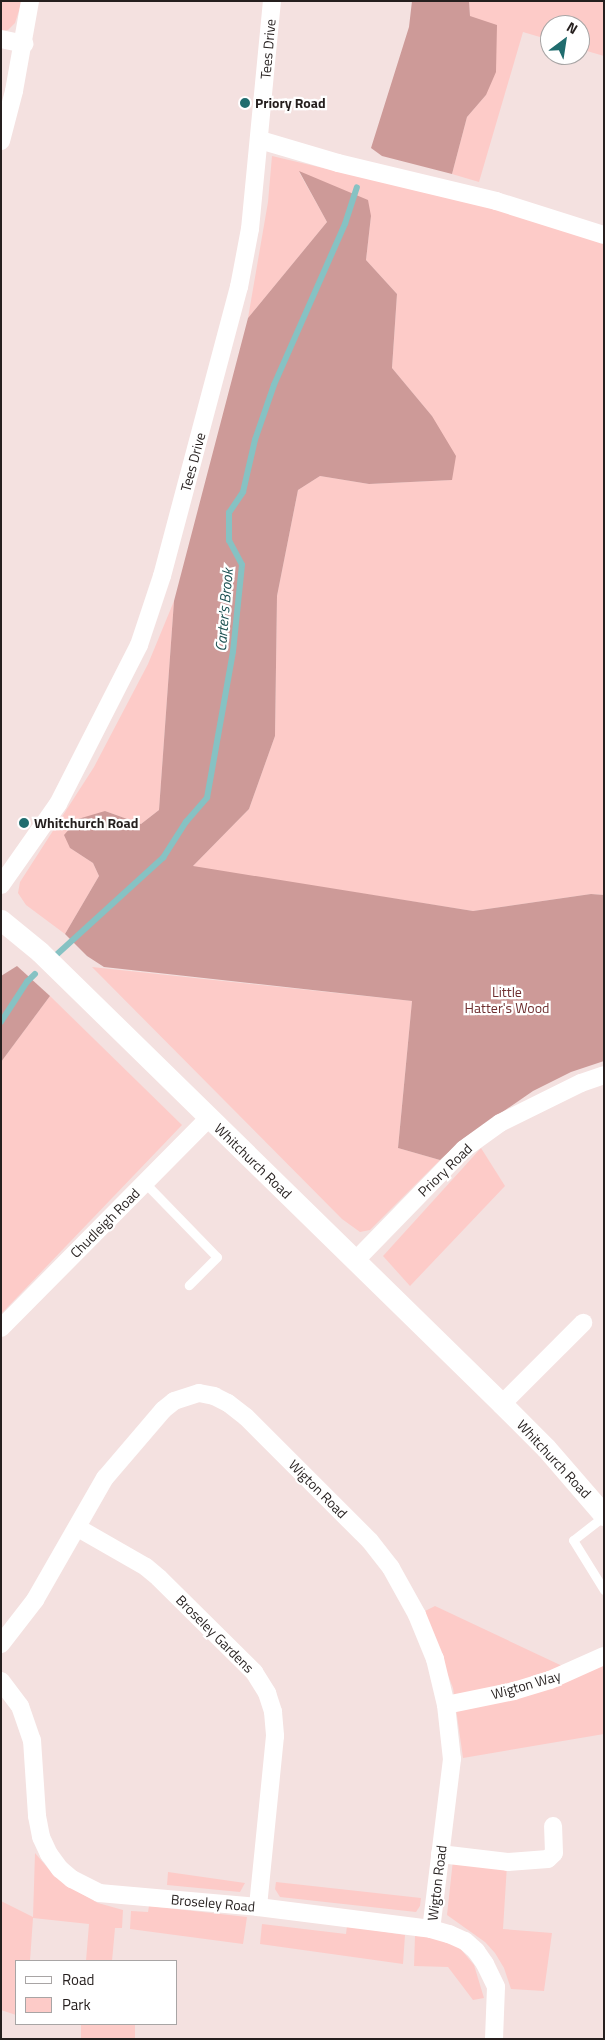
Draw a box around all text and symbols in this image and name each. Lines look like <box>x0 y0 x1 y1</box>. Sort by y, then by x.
north arrow <box>540 15 590 65</box>
text: N <box>563 16 582 39</box>
street label: Tees Drive <box>257 18 279 80</box>
place label: Priory Road <box>255 95 326 111</box>
marker: Priory Road <box>239 97 251 109</box>
street label: Tees Drive <box>177 431 209 493</box>
water label: Carter's Brook <box>211 568 237 652</box>
place label: Whitchurch Road <box>34 815 138 831</box>
marker: Whitchurch Road <box>18 817 30 829</box>
park label: Little Hatter's Wood <box>465 984 549 1016</box>
street label: Whitchurch Road <box>211 1120 295 1202</box>
street label: Priory Road <box>414 1140 476 1200</box>
street label: Chudleigh Road <box>67 1185 143 1261</box>
street label: Whitchurch Road <box>514 1416 594 1502</box>
street label: Wigton Road <box>285 1456 351 1522</box>
street label: Broseley Gardens <box>173 1592 257 1676</box>
street label: Wigton Way <box>489 1667 563 1703</box>
street label: Wigton Road <box>424 1844 450 1922</box>
street label: Broseley Road <box>170 1891 256 1915</box>
legend <box>15 1960 178 2025</box>
text: Road <box>62 1968 94 1991</box>
text: Park <box>62 1993 91 2016</box>

